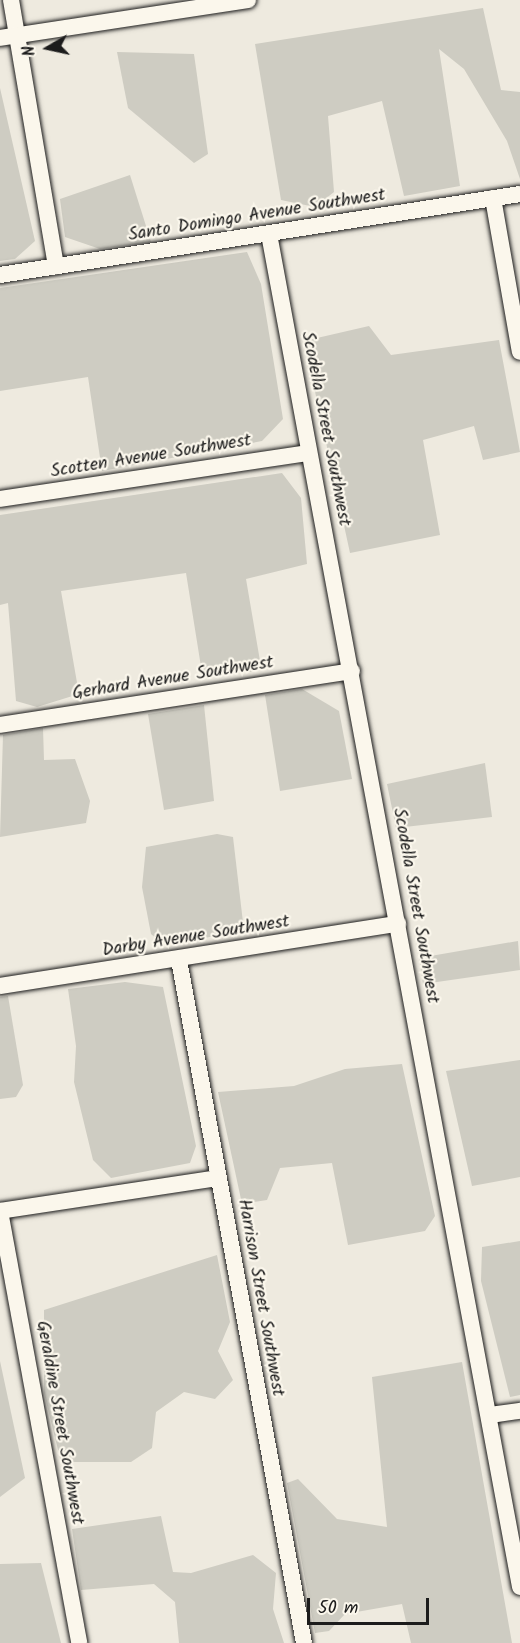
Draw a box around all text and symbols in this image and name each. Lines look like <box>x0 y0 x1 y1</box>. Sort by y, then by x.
north arrow <box>18 18 78 78</box>
text: N <box>17 44 43 58</box>
street label: Santo Domingo Avenue Southwest <box>127 185 387 247</box>
street label: Scodella Street Southwest <box>296 330 354 528</box>
street label: Scotten Avenue Southwest <box>49 430 253 484</box>
street label: Gerhard Avenue Southwest <box>71 652 275 706</box>
street label: Scodella Street Southwest <box>387 807 443 1005</box>
street label: Darby Avenue Southwest <box>101 912 291 962</box>
street label: Harrison Street Southwest <box>232 1198 288 1398</box>
street label: Geraldine Street Southwest <box>30 1319 88 1527</box>
scale bar <box>310 1586 432 1624</box>
text: 50 m <box>318 1594 358 1623</box>

